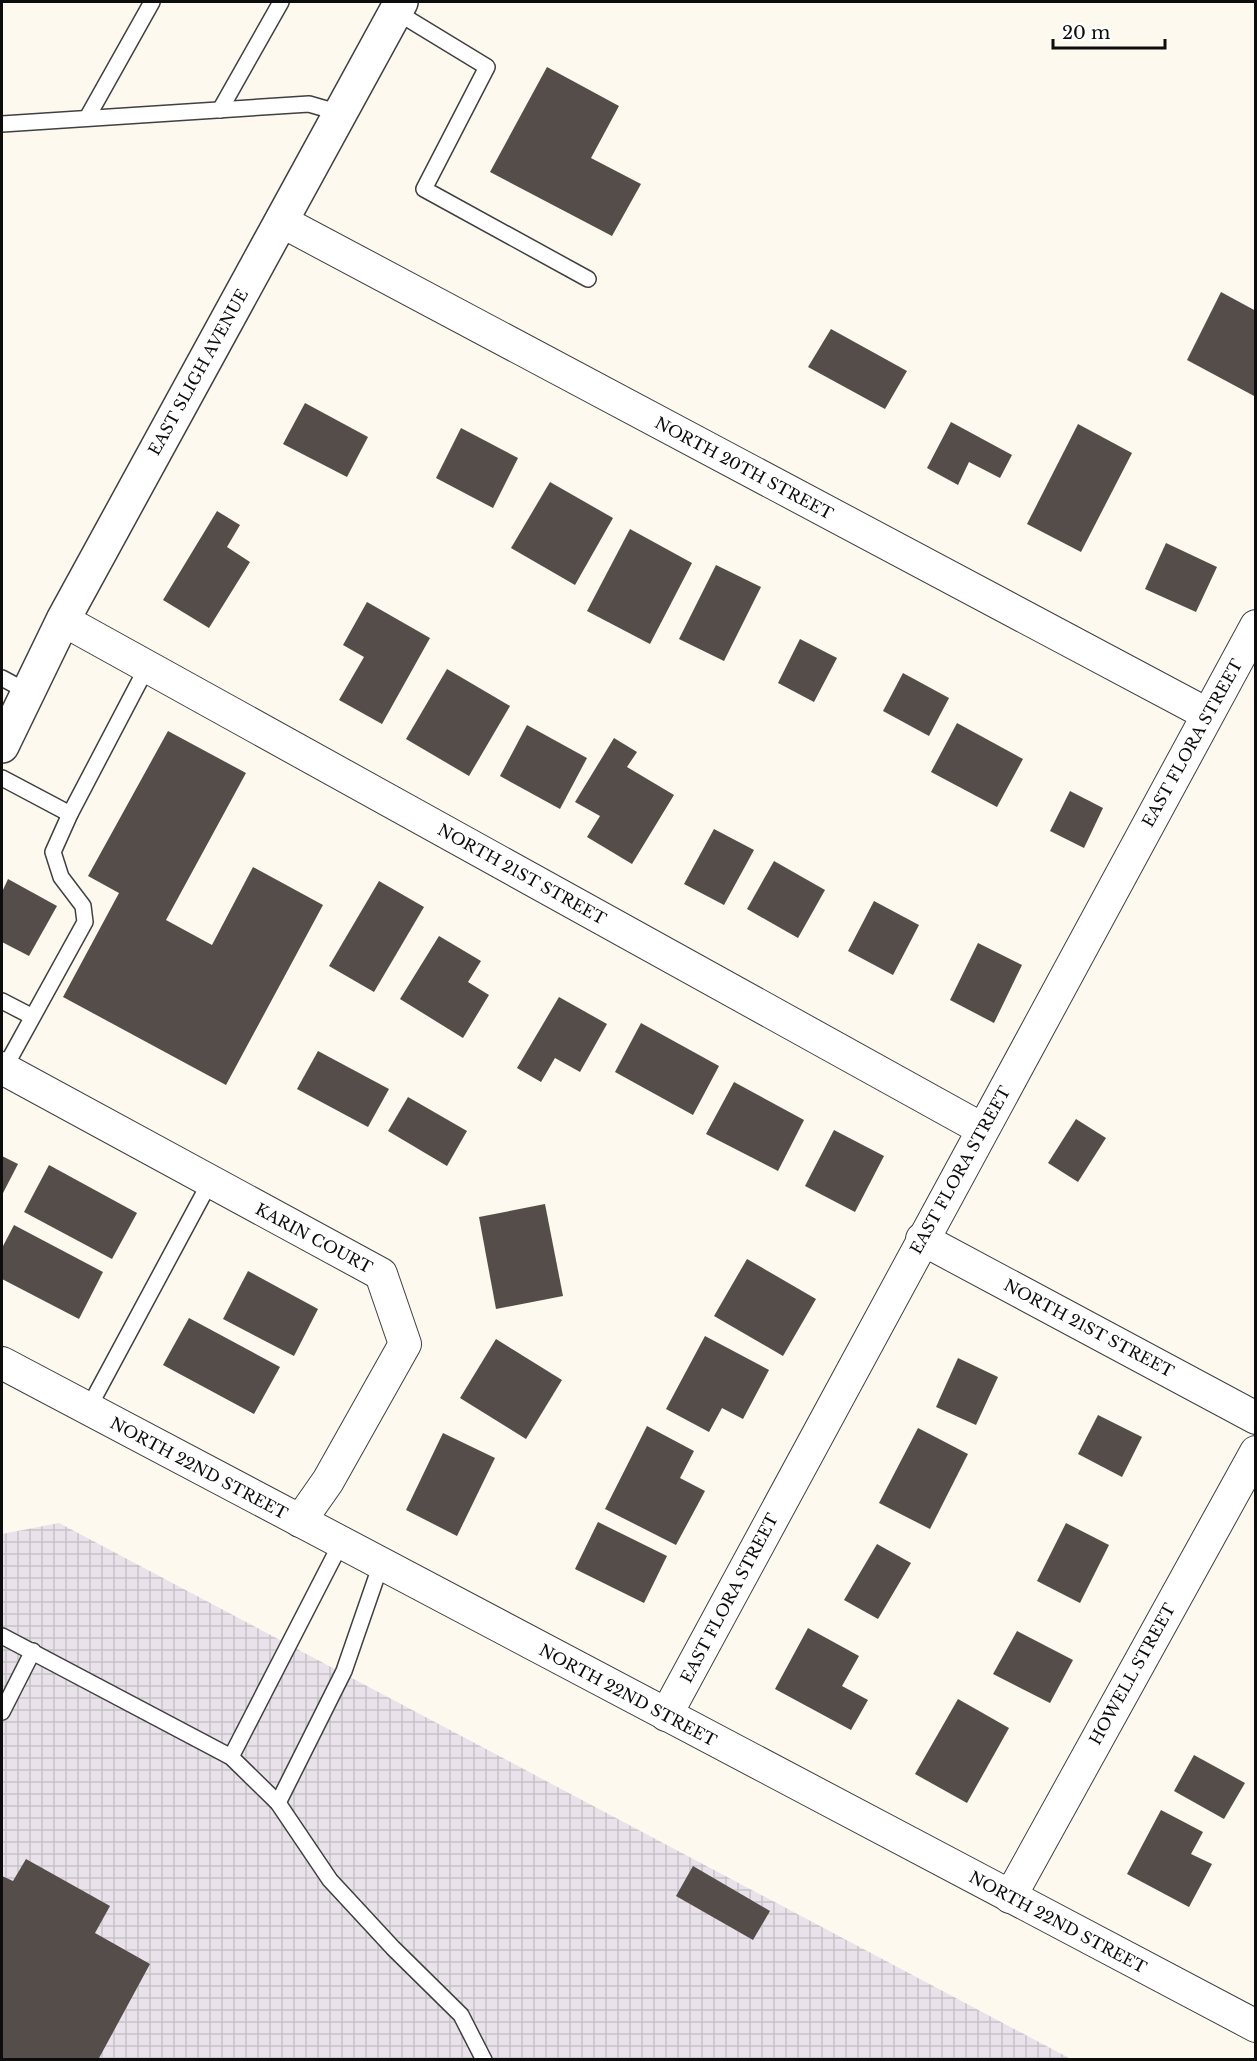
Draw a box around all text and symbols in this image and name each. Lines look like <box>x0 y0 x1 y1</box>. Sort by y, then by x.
scale bar <box>1053 12 1166 50</box>
text: 20 m <box>1062 22 1110 44</box>
street label: EAST SLIGH AVENUE <box>144 285 252 459</box>
street label: NORTH 20TH STREET <box>652 412 837 524</box>
street label: EAST FLORA STREET <box>1137 655 1247 830</box>
street label: NORTH 21ST STREET <box>434 819 610 929</box>
street label: EAST FLORA STREET <box>905 1082 1015 1257</box>
street label: KARIN COURT <box>252 1199 376 1277</box>
street label: NORTH 21ST STREET <box>1001 1275 1177 1381</box>
street label: NORTH 22ND STREET <box>107 1413 291 1523</box>
street label: EAST FLORA STREET <box>676 1510 782 1686</box>
street label: HOWELL STREET <box>1085 1600 1179 1748</box>
street label: NORTH 22ND STREET <box>536 1640 720 1750</box>
street label: NORTH 22ND STREET <box>966 1867 1150 1977</box>

